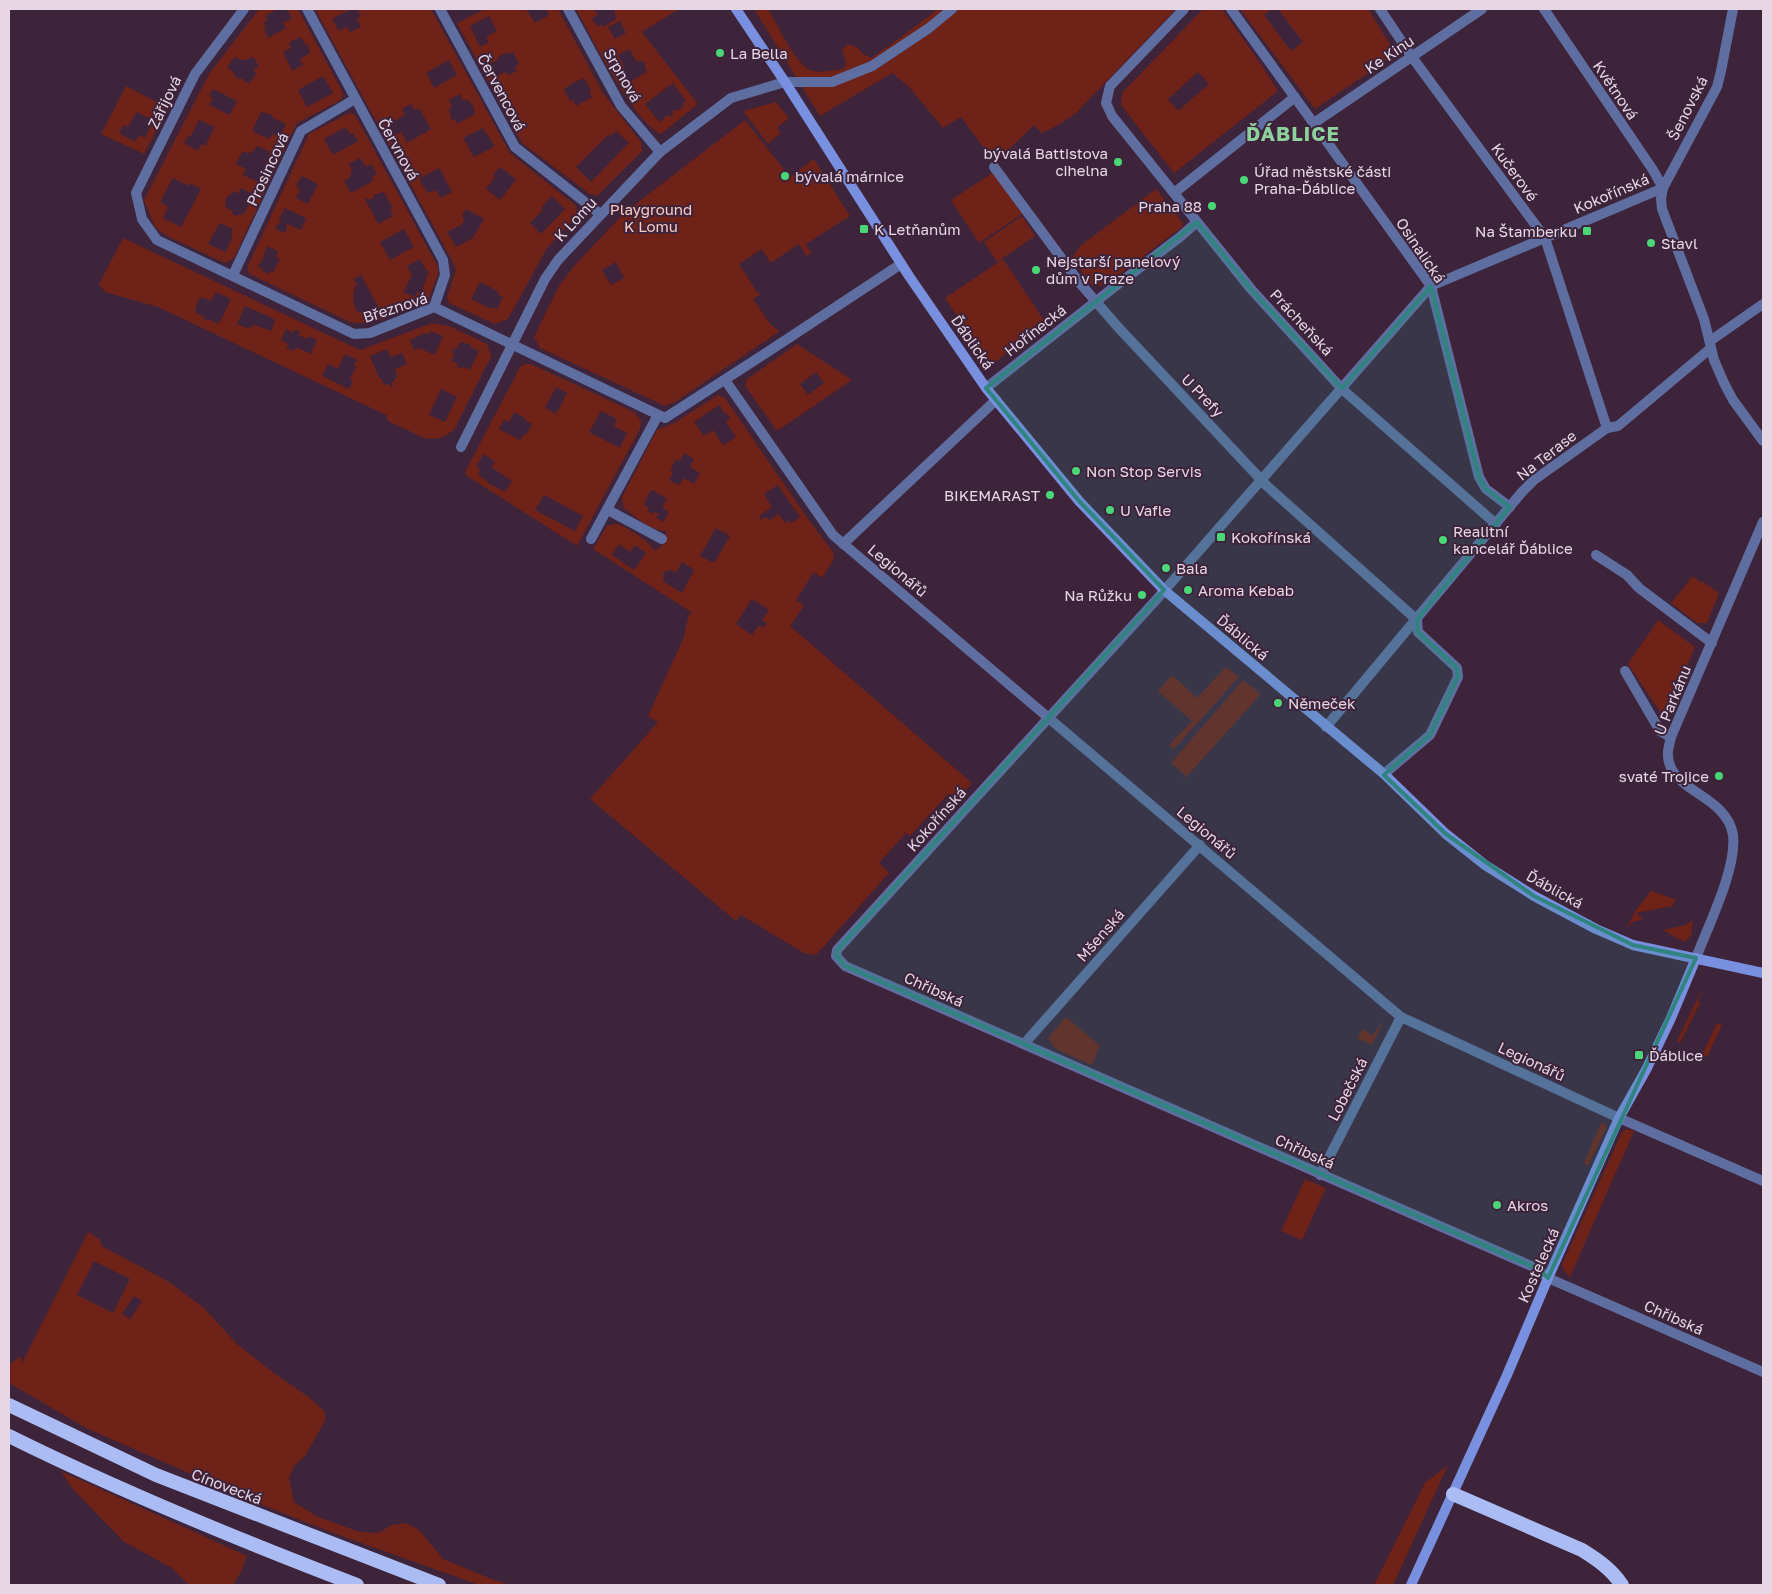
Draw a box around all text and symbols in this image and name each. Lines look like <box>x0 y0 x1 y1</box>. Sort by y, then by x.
street label: Ke Kinu <box>1361 31 1417 77</box>
place label: La Bella <box>730 44 788 62</box>
street label: Srpnová <box>600 45 646 105</box>
marker: La Bella <box>714 47 726 59</box>
street label: Červencová <box>474 50 530 134</box>
street label: Květnová <box>1590 57 1642 123</box>
street label: Zářijová <box>144 73 184 131</box>
street label: Šenovská <box>1663 73 1711 143</box>
street label: Červnová <box>375 115 423 183</box>
district label: ĎÁBLICE <box>1246 121 1340 145</box>
street label: Prosincová <box>242 129 292 209</box>
street label: Kučerové <box>1488 140 1542 205</box>
place label: bývalá Battistova cihelna <box>983 144 1108 179</box>
marker: bývalá Battistova cihelna <box>1112 156 1124 168</box>
place label: Úřad městské části Praha-Ďáblice <box>1254 162 1391 197</box>
place label: bývalá márnice <box>795 167 904 185</box>
street label: Kokořínská <box>1571 169 1651 217</box>
marker: bývalá márnice <box>779 170 791 182</box>
marker: Úřad městské části Praha-Ďáblice <box>1238 174 1250 186</box>
street label: K Lomu <box>550 193 600 245</box>
place label: Praha 88 <box>1138 197 1202 215</box>
park label: Playground K Lomu <box>610 200 692 235</box>
marker: Praha 88 <box>1206 200 1218 212</box>
street label: Osinalická <box>1393 214 1449 286</box>
place label: K Letňanům <box>874 220 960 238</box>
place label: Na Štamberku <box>1475 222 1577 240</box>
marker: K Letňanům <box>858 223 870 235</box>
marker: Na Štamberku <box>1581 225 1593 237</box>
place label: Stavl <box>1661 234 1698 252</box>
marker: Stavl <box>1645 237 1657 249</box>
place label: Nejstarší panelový dům v Praze <box>1046 252 1181 287</box>
marker: Nejstarší panelový dům v Praze <box>1030 264 1042 276</box>
street label: Prácheňská <box>1267 285 1337 359</box>
street label: Březnová <box>361 288 429 326</box>
street label: Hořínecká <box>1001 300 1069 360</box>
street label: Ďáblická <box>948 311 998 373</box>
street label: U Prefy <box>1178 370 1228 421</box>
street label: Na Terase <box>1512 426 1580 484</box>
place label: Non Stop Servis <box>1086 462 1202 480</box>
marker: Non Stop Servis <box>1070 465 1082 477</box>
place label: BIKEMARAST <box>944 486 1040 504</box>
marker: BIKEMARAST <box>1044 489 1056 501</box>
place label: U Vafle <box>1120 501 1171 519</box>
marker: U Vafle <box>1104 504 1116 516</box>
place label: Realitní kancelář Ďáblice <box>1453 522 1573 557</box>
place label: Kokořínská <box>1231 528 1311 546</box>
marker: Kokořínská <box>1215 531 1227 543</box>
marker: Realitní kancelář Ďáblice <box>1437 534 1449 546</box>
street label: Legionářů <box>865 540 931 600</box>
place label: Bala <box>1176 559 1208 577</box>
marker: Bala <box>1160 562 1172 574</box>
place label: Aroma Kebab <box>1198 581 1294 599</box>
marker: Aroma Kebab <box>1182 584 1194 596</box>
place label: Na Růžku <box>1064 586 1132 604</box>
marker: Na Růžku <box>1136 589 1148 601</box>
street label: Ďáblická <box>1213 610 1273 664</box>
street label: U Parkánu <box>1650 662 1694 738</box>
place label: Němeček <box>1288 694 1356 712</box>
marker: Němeček <box>1272 697 1284 709</box>
place label: svaté Trojice <box>1619 767 1709 785</box>
marker: svaté Trojice <box>1713 770 1725 782</box>
street label: Kokořínská <box>903 783 969 855</box>
street label: Legionářů <box>1174 802 1240 862</box>
street label: Ďáblická <box>1524 866 1586 912</box>
street label: Mšenská <box>1072 905 1128 965</box>
street label: Chřibská <box>901 968 967 1010</box>
street label: Legionářů <box>1496 1038 1568 1084</box>
place label: Ďáblice <box>1649 1046 1703 1064</box>
marker: Ďáblice <box>1633 1049 1645 1061</box>
street label: Lobečská <box>1323 1055 1371 1123</box>
street label: Chřibská <box>1272 1130 1338 1172</box>
place label: Akros <box>1507 1196 1548 1214</box>
marker: Akros <box>1491 1199 1503 1211</box>
street label: Kostelecká <box>1514 1225 1562 1305</box>
street label: Chřibská <box>1641 1296 1707 1338</box>
street label: Cínovecká <box>189 1464 265 1508</box>

